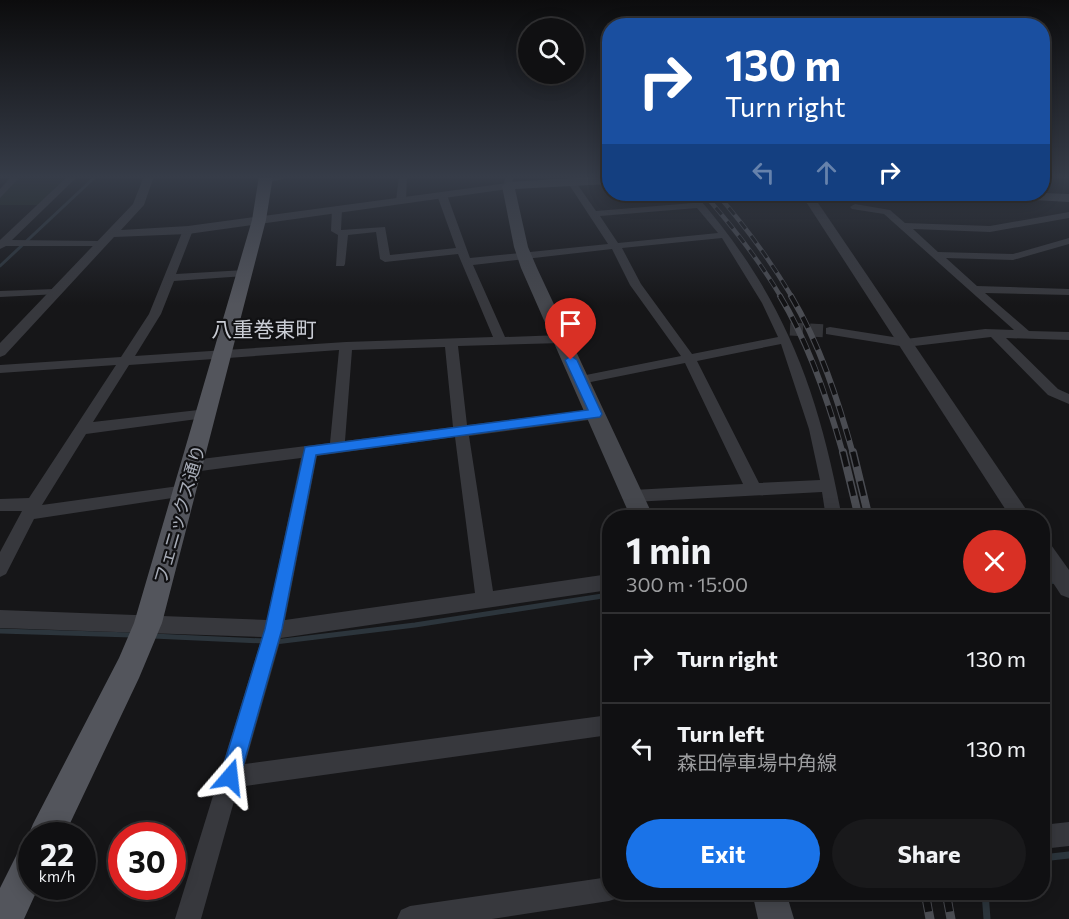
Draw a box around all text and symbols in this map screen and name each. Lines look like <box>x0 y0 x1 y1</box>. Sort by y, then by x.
map controls <box>518 18 584 84</box>
button: search <box>518 18 584 84</box>
text: 130 m <box>725 38 841 90</box>
icon: right <box>626 42 704 120</box>
text: Turn right <box>725 90 845 123</box>
icon: left <box>747 156 780 189</box>
icon: ahead <box>810 156 843 189</box>
icon: right <box>873 156 906 189</box>
pin <box>545 298 596 360</box>
icon: arrive <box>554 307 587 340</box>
district label: 八重巻東町 <box>212 316 317 341</box>
street label: フェニックス通り <box>149 442 209 586</box>
text: 1 min <box>626 527 711 571</box>
button: close <box>963 530 1026 593</box>
text: 300 m · 15:00 <box>626 572 748 596</box>
icon: right <box>626 642 659 675</box>
text: Turn right <box>677 645 778 672</box>
text: 130 m <box>966 645 1026 672</box>
text: Turn left <box>677 720 764 747</box>
icon: left <box>626 732 659 765</box>
text: 130 m <box>966 735 1026 762</box>
position arrow <box>198 745 262 809</box>
text: 森田停車場中角線 <box>677 750 837 774</box>
button: Exit <box>626 819 820 888</box>
button: Share <box>832 819 1026 888</box>
speed limit sign: 30 <box>108 822 186 900</box>
text: 22 <box>40 835 74 872</box>
text: km/h <box>39 867 75 885</box>

